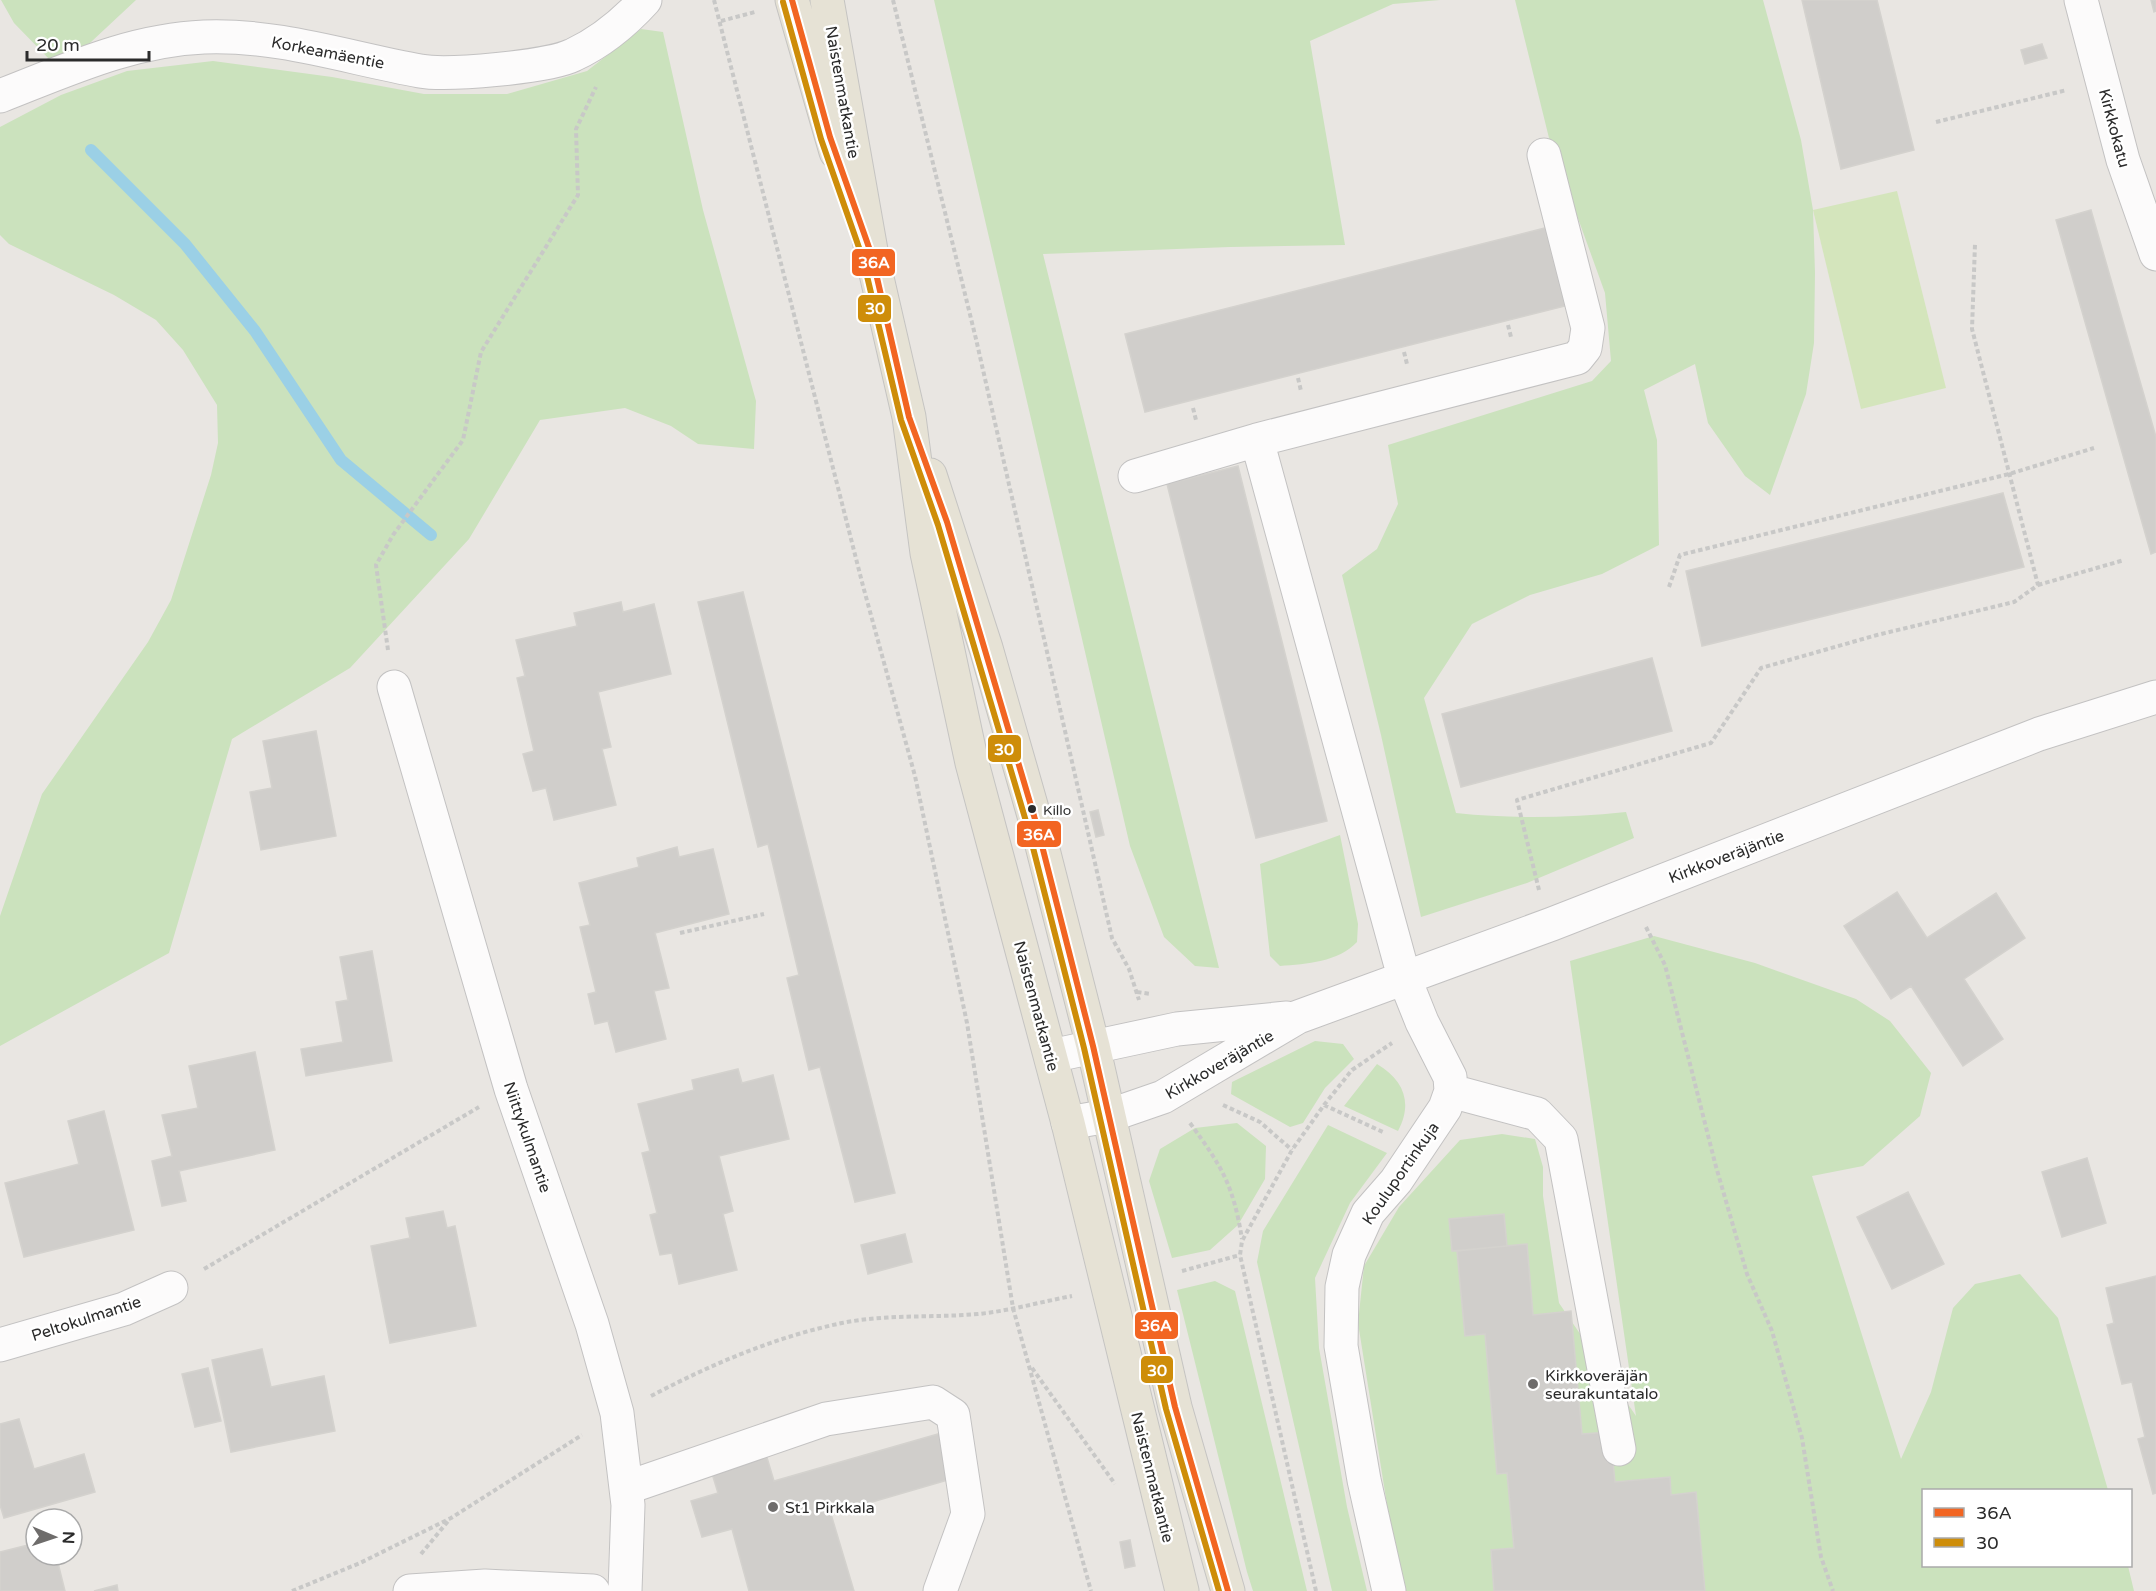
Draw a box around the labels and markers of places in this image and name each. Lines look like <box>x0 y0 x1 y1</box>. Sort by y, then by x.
place label: Killo <box>1043 802 1071 819</box>
marker: Killo <box>1026 803 1038 815</box>
place label: Kirkkoveräjän seurakuntatalo <box>1545 1366 1658 1404</box>
marker: Kirkkoveräjän seurakuntatalo <box>1526 1377 1540 1391</box>
place label: St1 Pirkkala <box>785 1498 875 1518</box>
marker: St1 Pirkkala <box>766 1500 780 1514</box>

